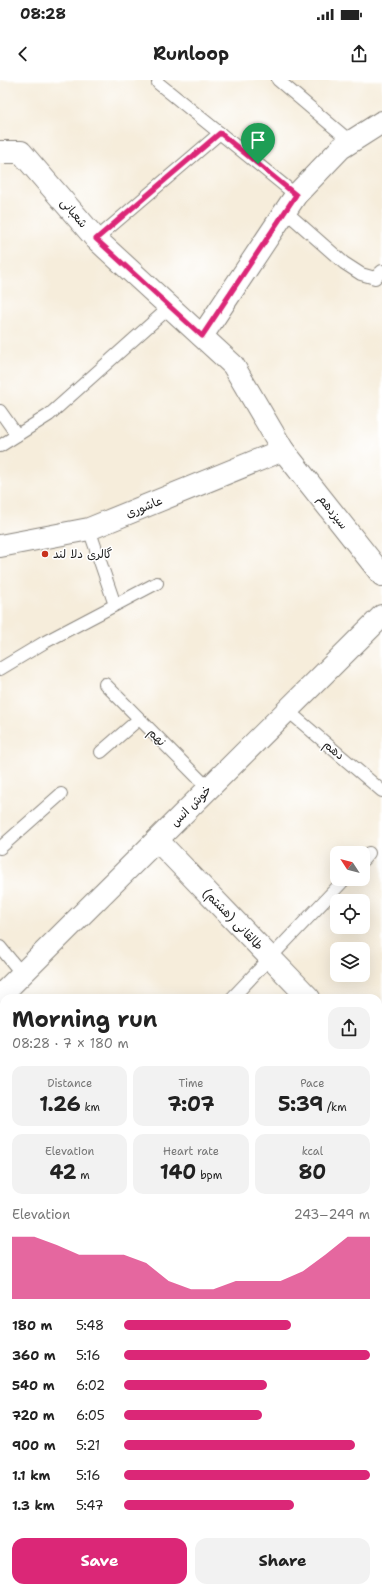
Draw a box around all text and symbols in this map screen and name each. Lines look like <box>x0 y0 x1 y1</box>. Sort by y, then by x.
text: 08:28 <box>20 4 66 24</box>
text: Runloop <box>153 42 229 66</box>
icon: back <box>12 43 34 65</box>
icon: share <box>348 43 370 65</box>
pin <box>241 123 275 164</box>
icon: arrive <box>247 129 269 151</box>
street label: شعبانی <box>57 195 91 231</box>
street label: سیزدهم <box>314 491 352 533</box>
street label: عاشوری <box>123 492 165 522</box>
place label: گالری دلا لند <box>53 546 112 562</box>
marker: گالری دلا لند <box>40 549 50 559</box>
street label: نهم <box>144 724 170 750</box>
street label: دهم <box>320 737 348 764</box>
street label: خوش انس <box>167 782 215 830</box>
north arrow <box>330 846 370 886</box>
map controls <box>330 846 370 982</box>
street label: طالقانی (هشتم) <box>199 885 267 954</box>
button: locate <box>330 894 370 934</box>
button: layers <box>330 942 370 982</box>
text: Morning run <box>12 1005 157 1034</box>
button: share <box>328 1007 370 1049</box>
text: 08:28 · 7 × 180 m <box>12 1035 129 1052</box>
text: Distance <box>47 1076 92 1091</box>
text: Time <box>178 1076 204 1091</box>
text: Pace <box>300 1076 324 1091</box>
text: 1.26 <box>39 1091 81 1117</box>
text: 7:07 <box>167 1091 215 1117</box>
text: 5:39 <box>278 1091 323 1117</box>
text: km <box>81 1100 100 1115</box>
text: /km <box>323 1100 347 1115</box>
text: Elevation <box>45 1144 94 1159</box>
text: Heart rate <box>163 1144 219 1159</box>
text: kcal <box>302 1144 323 1159</box>
text: 42 <box>50 1159 77 1185</box>
text: 140 <box>160 1159 196 1185</box>
text: 80 <box>298 1159 326 1185</box>
text: m <box>77 1168 90 1183</box>
text: bpm <box>196 1168 222 1183</box>
text: Elevation <box>12 1206 70 1223</box>
text: 243–249 m <box>294 1206 370 1223</box>
text: 180 m <box>12 1317 52 1334</box>
text: 5:48 <box>76 1317 104 1334</box>
text: 360 m <box>12 1347 56 1364</box>
text: 5:16 <box>76 1347 100 1364</box>
text: 540 m <box>12 1377 55 1394</box>
text: 6:02 <box>76 1377 105 1394</box>
text: 720 m <box>12 1407 55 1424</box>
text: 6:05 <box>76 1407 105 1424</box>
text: 900 m <box>12 1437 55 1454</box>
text: 5:21 <box>76 1437 100 1454</box>
text: 1.1 km <box>12 1467 50 1484</box>
text: 5:16 <box>76 1467 100 1484</box>
text: 1.3 km <box>12 1497 55 1514</box>
text: 5:47 <box>76 1497 104 1514</box>
button: Save <box>12 1538 187 1584</box>
button: Share <box>195 1538 370 1584</box>

